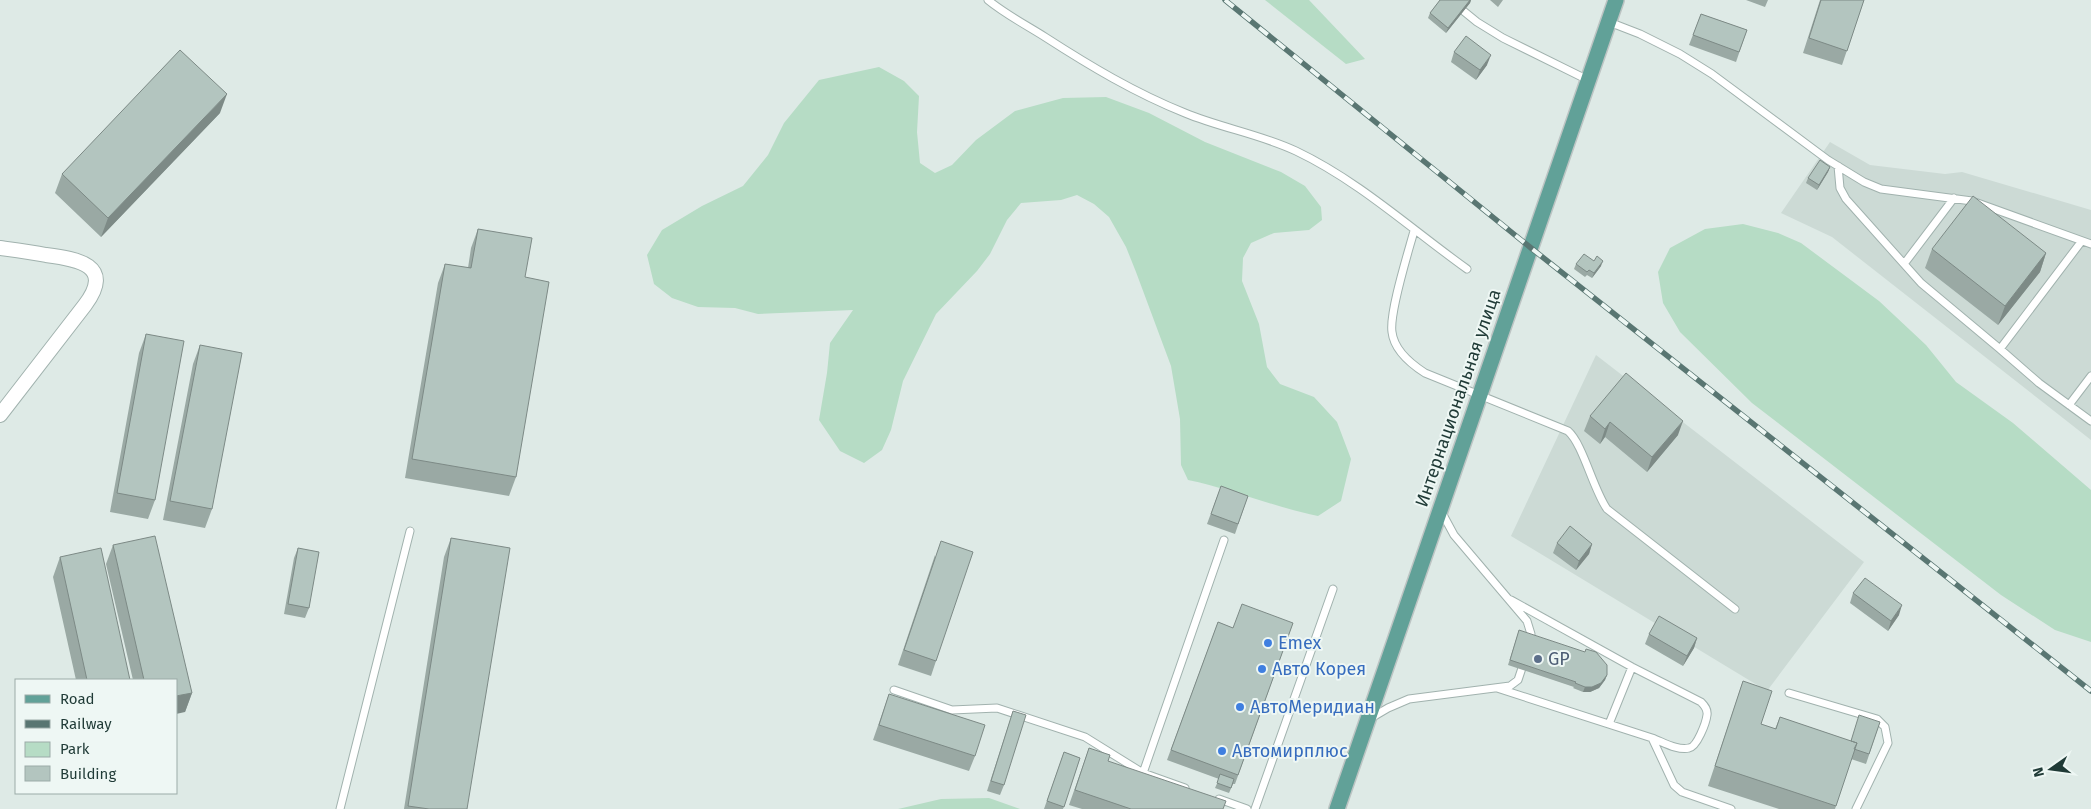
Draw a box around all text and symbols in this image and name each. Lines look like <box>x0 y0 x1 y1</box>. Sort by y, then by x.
street label: Интернациональная улица <box>1410 286 1506 510</box>
place label: Emex <box>1278 632 1322 654</box>
marker: Emex <box>1262 637 1274 649</box>
place label: GP <box>1548 648 1570 670</box>
marker: GP <box>1532 653 1544 665</box>
place label: Авто Корея <box>1272 658 1366 680</box>
marker: Авто Корея <box>1256 663 1268 675</box>
legend <box>15 679 178 794</box>
text: Road <box>60 690 95 708</box>
place label: АвтоМеридиан <box>1250 696 1375 718</box>
marker: АвтоМеридиан <box>1234 701 1246 713</box>
text: Railway <box>60 715 112 733</box>
text: Park <box>60 740 90 758</box>
place label: Автомирплюс <box>1232 740 1348 762</box>
north arrow <box>2026 744 2076 794</box>
marker: Автомирплюс <box>1216 745 1228 757</box>
text: Building <box>60 765 116 783</box>
text: N <box>2029 765 2048 779</box>

